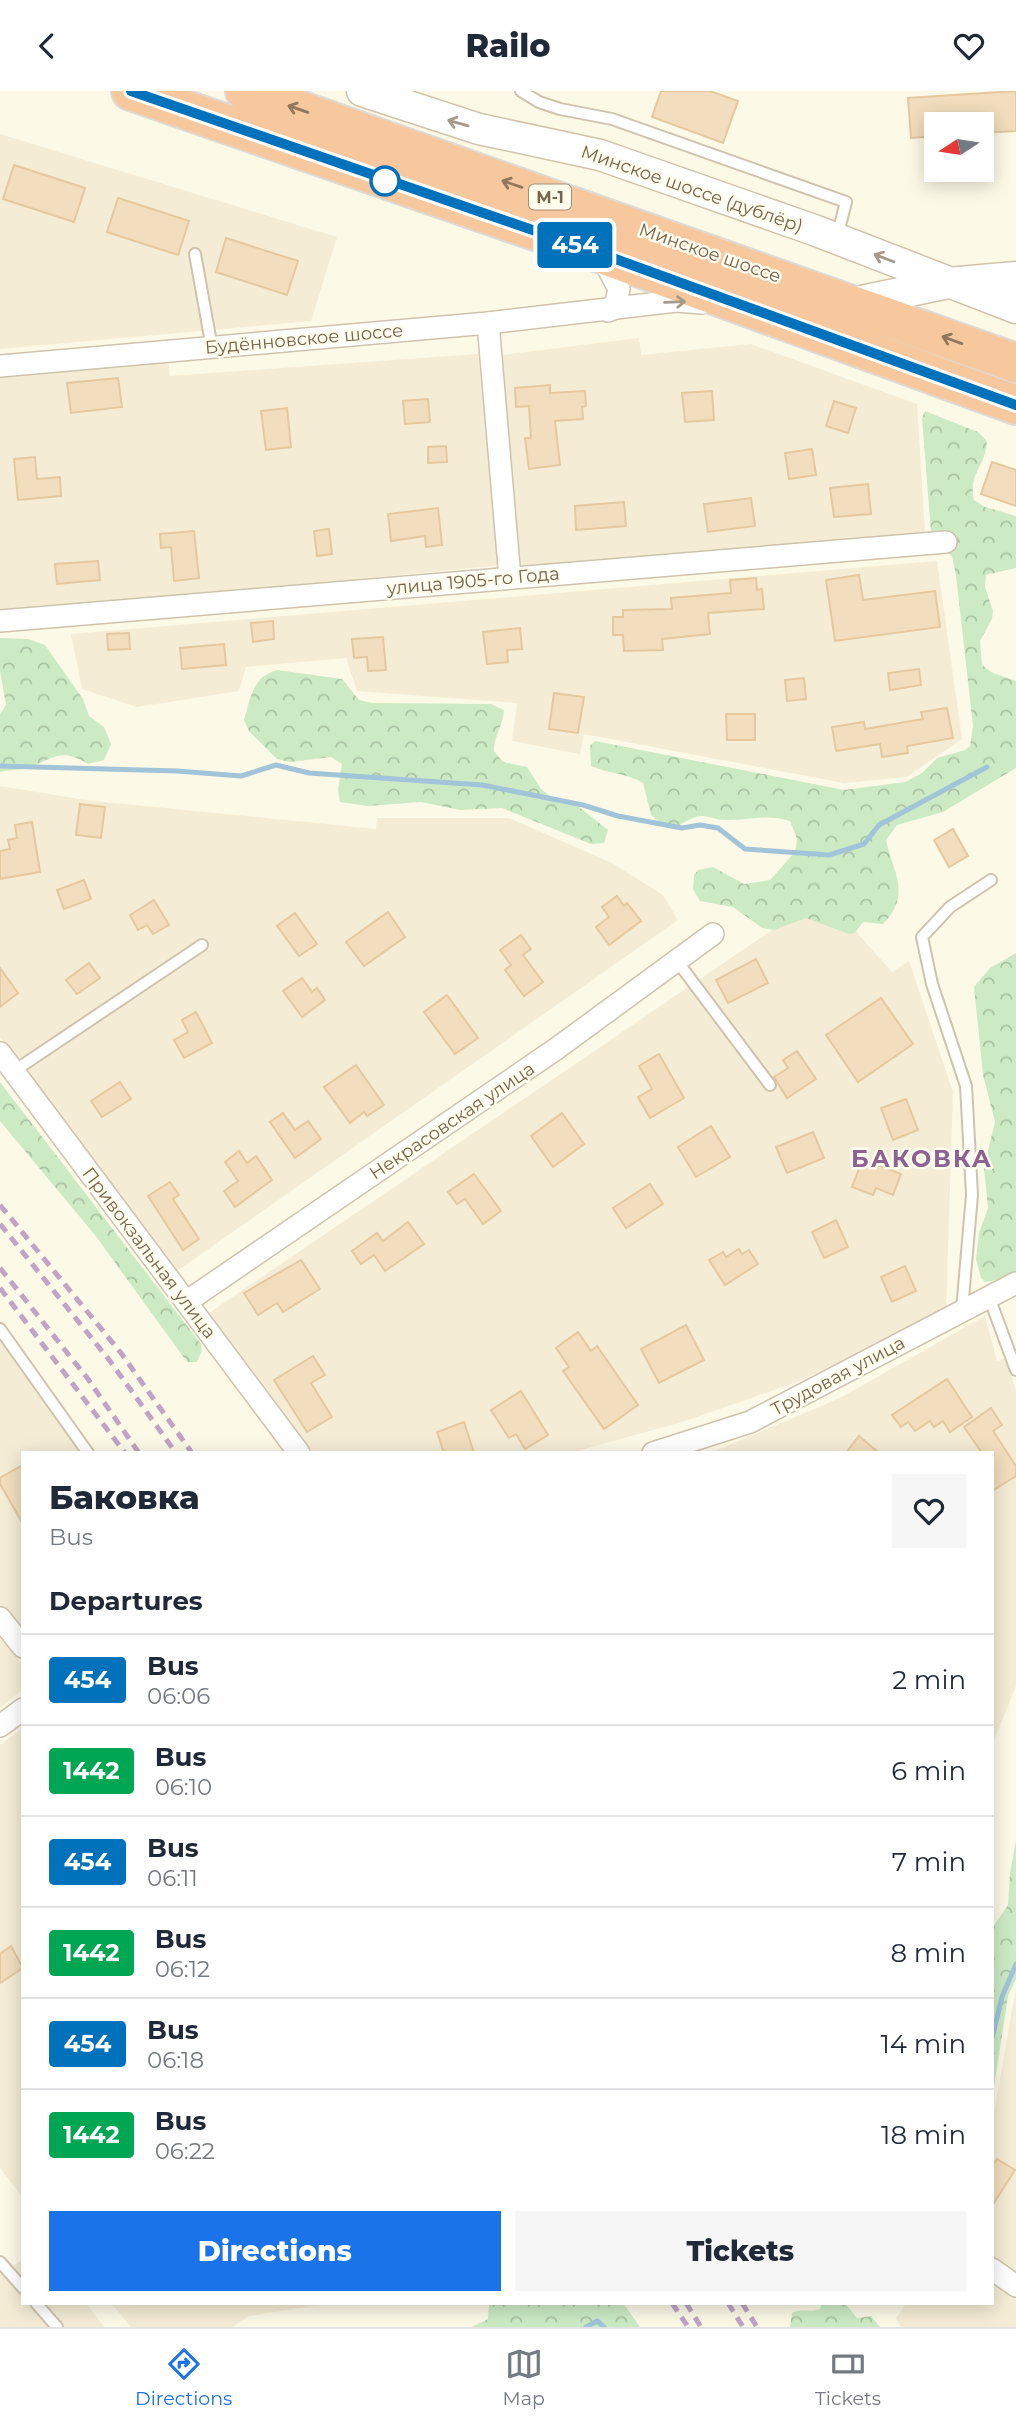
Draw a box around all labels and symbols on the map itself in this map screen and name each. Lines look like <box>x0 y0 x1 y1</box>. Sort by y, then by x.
one-way arrow <box>287 102 309 114</box>
north arrow <box>924 112 994 182</box>
one-way arrow <box>447 116 469 129</box>
street label: Минское шоссе (дублёр) <box>578 141 806 237</box>
unlabelled marker <box>370 166 400 196</box>
one-way arrow <box>502 177 524 190</box>
road number: М-1 <box>529 185 571 209</box>
street label: Минское шоссе <box>636 218 784 288</box>
line badge: 454 <box>535 222 615 268</box>
one-way arrow <box>874 251 895 264</box>
one-way arrow <box>664 296 687 309</box>
street label: Будённовское шоссе <box>204 319 404 359</box>
one-way arrow <box>941 332 963 345</box>
street label: улица 1905-го Года <box>385 562 560 600</box>
street label: Некрасовская улица <box>365 1058 539 1184</box>
district label: БАКОВКА <box>851 1144 993 1173</box>
street label: Привокзальная улица <box>77 1163 221 1343</box>
street label: Трудовая улица <box>767 1331 909 1421</box>

